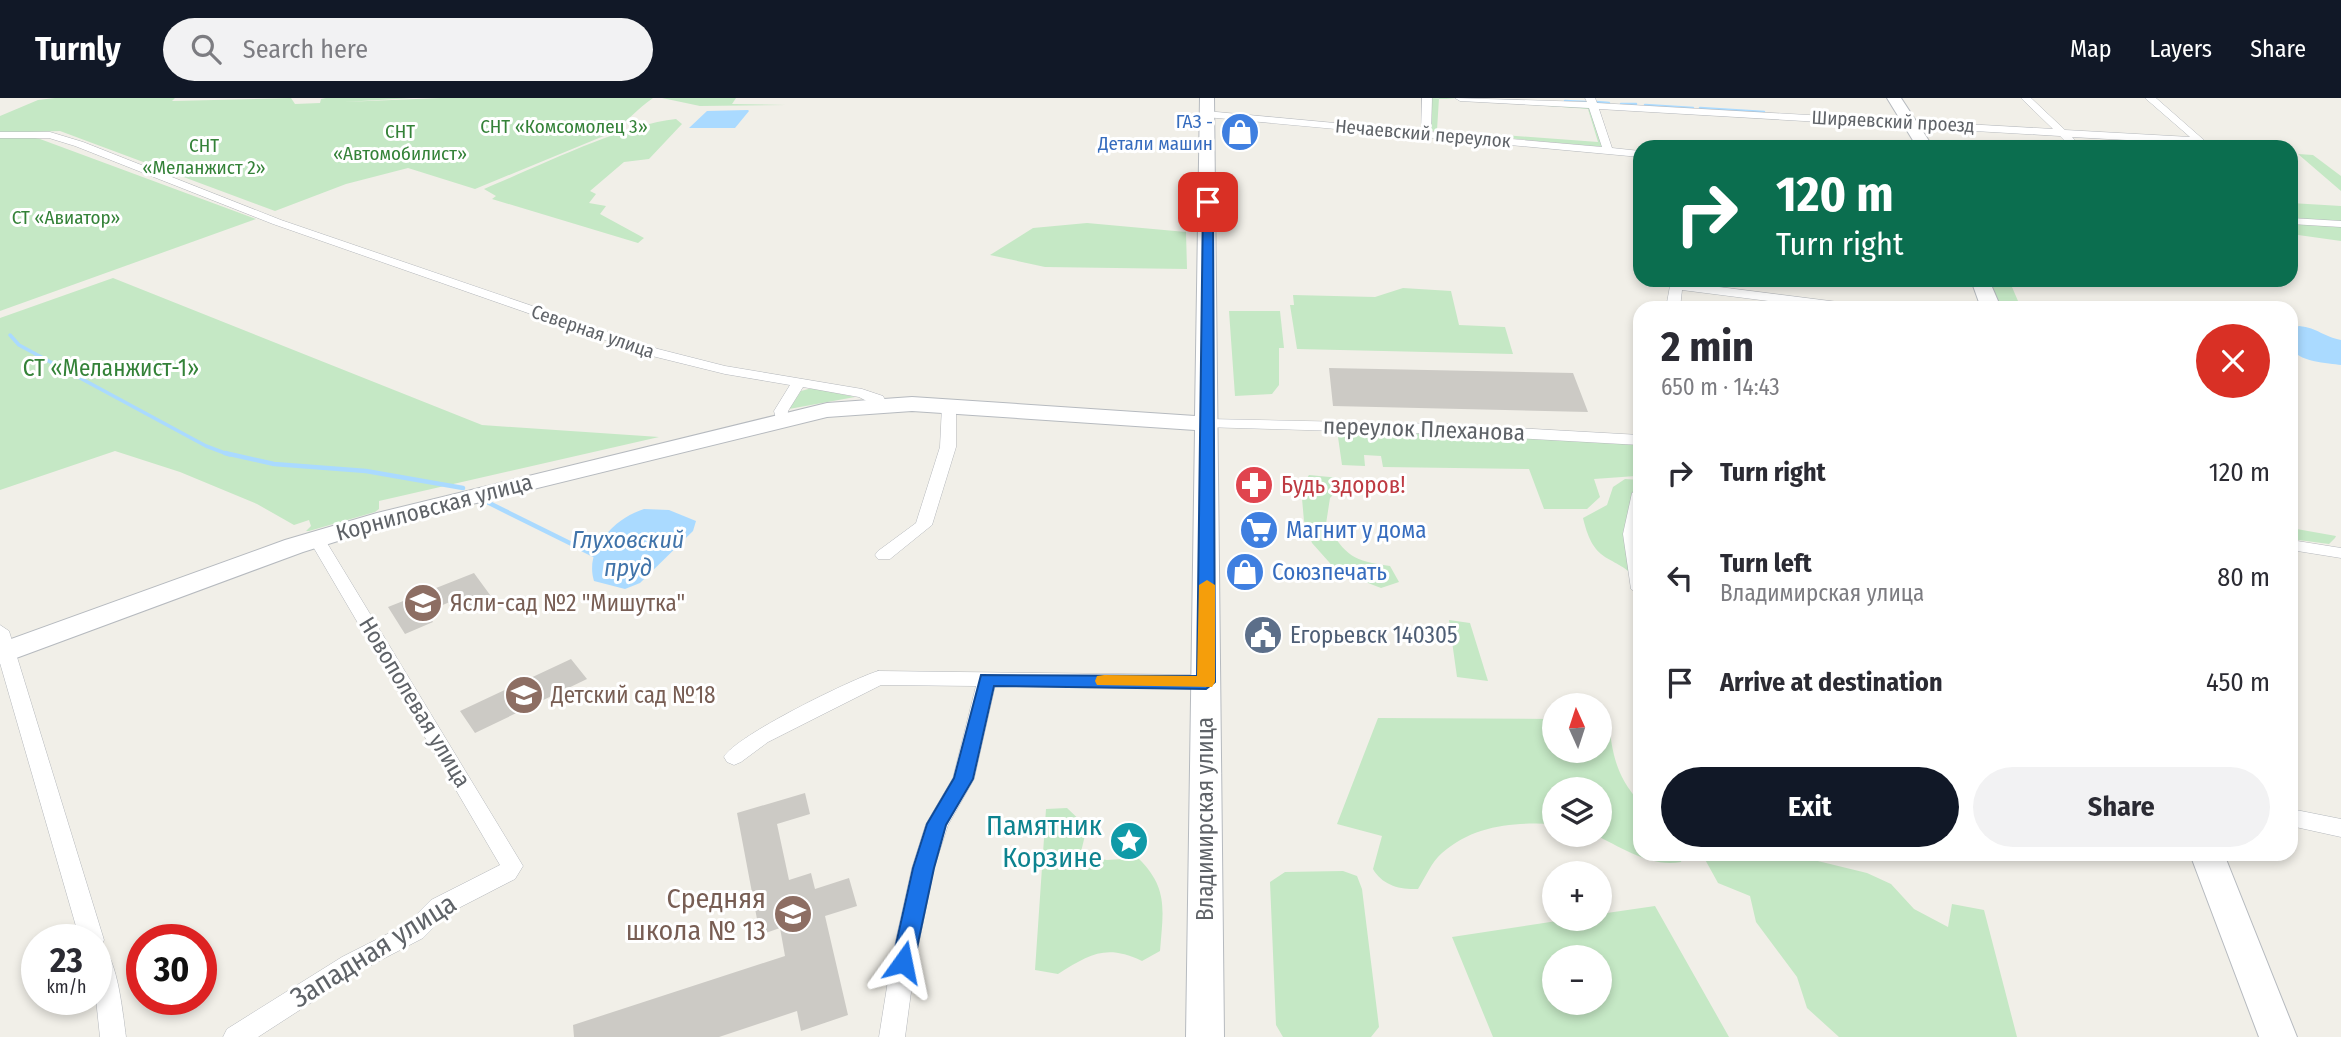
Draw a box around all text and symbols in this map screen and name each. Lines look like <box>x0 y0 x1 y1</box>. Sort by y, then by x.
search box <box>163 18 653 81</box>
text: Turnly <box>35 29 121 69</box>
icon: search <box>187 30 225 68</box>
text: Search here <box>243 34 368 65</box>
text: Map <box>2070 35 2112 63</box>
text: Layers <box>2150 35 2212 63</box>
text: Share <box>2250 35 2306 63</box>
street label: Ширяевский проезд <box>1811 106 1975 137</box>
place label: ГАЗ - Детали машин <box>1097 110 1213 155</box>
shop icon: ГАЗ - Детали машин <box>1219 111 1261 153</box>
street label: Нечаевский переулок <box>1334 114 1512 153</box>
park label: СНТ «Комсомолец 3» <box>480 115 648 138</box>
park label: СНТ «Автомобилист» <box>333 120 467 165</box>
park label: СНТ «Меланжист 2» <box>142 134 266 179</box>
text: 120 m <box>1776 165 1894 224</box>
icon: right <box>1661 168 1752 259</box>
pin <box>1178 172 1238 232</box>
icon: arrive <box>1189 183 1227 221</box>
park label: СТ «Авиатор» <box>12 206 120 229</box>
text: Turn right <box>1776 225 1903 263</box>
street label: Северная улица <box>528 300 657 363</box>
text: 2 min <box>1661 322 1754 372</box>
button: close <box>2196 324 2270 398</box>
park label: СТ «Меланжист-1» <box>23 354 199 382</box>
text: 650 m · 14:43 <box>1661 373 1780 401</box>
street label: переулок Плеханова <box>1323 411 1525 447</box>
icon: right <box>1661 454 1699 492</box>
text: Turn right <box>1720 457 1826 488</box>
text: 120 m <box>2209 457 2270 488</box>
pharmacy icon: Будь здоров! <box>1233 464 1275 506</box>
street label: Корниловская улица <box>333 467 535 547</box>
place label: Будь здоров! <box>1281 471 1405 499</box>
supermarket icon: Магнит у дома <box>1238 509 1280 551</box>
place label: Магнит у дома <box>1286 516 1426 544</box>
water label: Глуховский пруд <box>572 526 684 582</box>
text: Turn left <box>1720 548 1812 579</box>
shop icon: Союзпечать <box>1224 551 1266 593</box>
place label: Союзпечать <box>1272 558 1387 586</box>
icon: left <box>1661 559 1699 597</box>
text: 80 m <box>2217 562 2270 593</box>
text: Владимирская улица <box>1720 579 1924 607</box>
school or university icon: Ясли-сад №2 "Мишутка" <box>402 582 444 624</box>
place label: Ясли-сад №2 "Мишутка" <box>450 589 685 617</box>
street label: Новополевая улица <box>353 612 477 792</box>
public building icon: Егорьевск 140305 <box>1242 614 1284 656</box>
place label: Егорьевск 140305 <box>1290 621 1458 649</box>
icon: arrive <box>1661 664 1699 702</box>
text: Arrive at destination <box>1720 667 1943 698</box>
text: 450 m <box>2206 667 2270 698</box>
school or university icon: Детский сад №18 <box>503 674 545 716</box>
place label: Детский сад №18 <box>550 681 716 709</box>
north arrow <box>1542 693 1612 763</box>
map controls <box>1542 693 1612 1015</box>
street label: Владимирская улица <box>1191 717 1219 921</box>
button: Exit <box>1661 767 1959 847</box>
button: Share <box>1973 767 2270 847</box>
button: layers <box>1542 777 1612 847</box>
place label: Памятник Корзине <box>986 809 1102 874</box>
place icon: Памятник Корзине <box>1108 820 1150 862</box>
button: + <box>1542 861 1612 931</box>
place label: Средняя школа № 13 <box>626 882 766 947</box>
street label: Западная улица <box>284 886 462 1014</box>
school or university icon: Средняя школа № 13 <box>772 893 814 935</box>
speed limit sign: 30 <box>126 924 217 1015</box>
position arrow <box>866 925 940 999</box>
text: 23 <box>50 939 83 981</box>
button: − <box>1542 945 1612 1015</box>
text: km/h <box>46 976 87 998</box>

